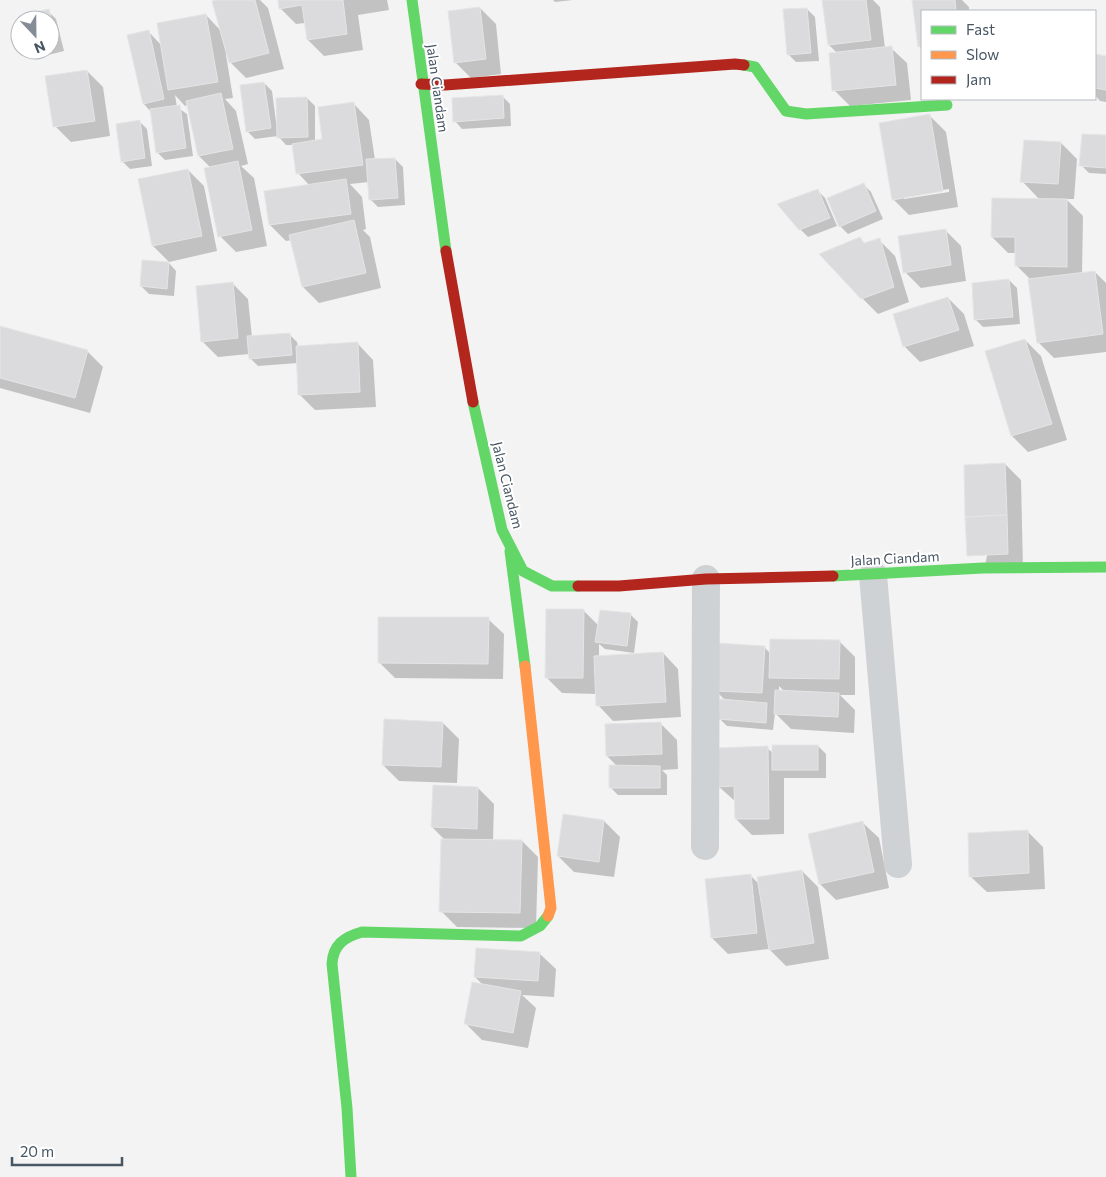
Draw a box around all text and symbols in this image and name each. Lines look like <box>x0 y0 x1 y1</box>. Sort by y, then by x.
north arrow <box>10 10 60 60</box>
legend <box>921 10 1096 100</box>
text: Fast <box>966 20 995 38</box>
text: N <box>32 38 48 57</box>
street label: Jalan Ciandam <box>423 43 453 133</box>
text: Slow <box>966 45 999 63</box>
text: Jam <box>966 70 991 88</box>
street label: Jalan Ciandam <box>489 440 527 530</box>
street label: Jalan Ciandam <box>850 547 940 569</box>
scale bar <box>12 1134 122 1166</box>
text: 20 m <box>20 1142 54 1160</box>

